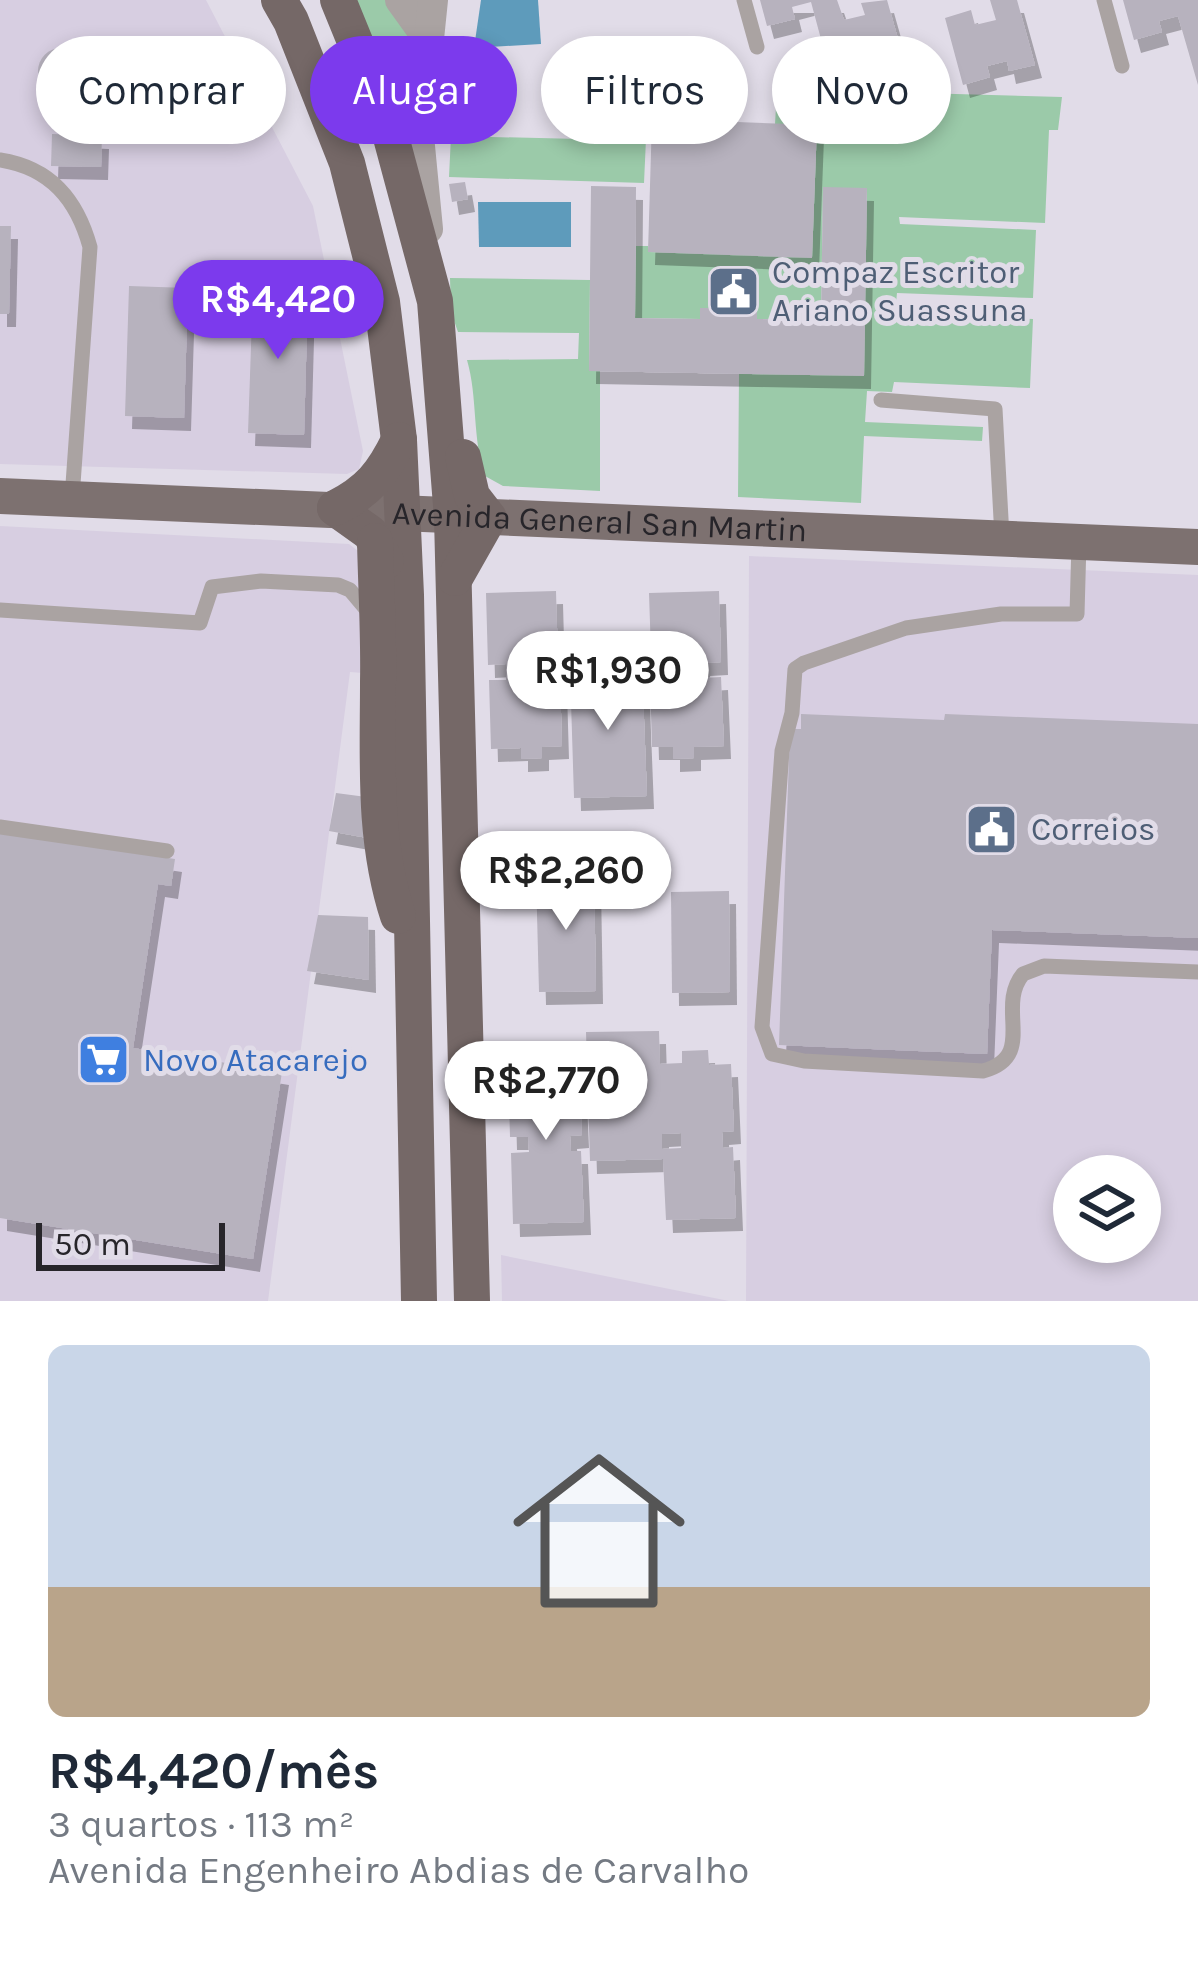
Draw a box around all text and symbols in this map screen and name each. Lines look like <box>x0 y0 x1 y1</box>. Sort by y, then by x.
chip: Comprar <box>36 36 286 144</box>
chip: Alugar <box>310 36 517 144</box>
chip: Filtros <box>541 36 748 144</box>
chip: Novo <box>772 36 951 144</box>
place label: Compaz Escritor Ariano Suassuna <box>772 253 1028 329</box>
pin: R$4,420 <box>167 260 389 362</box>
public building icon: Compaz Escritor Ariano Suassuna <box>705 263 761 319</box>
text: R$4,420 <box>200 276 356 322</box>
street label: Avenida General San Martin <box>391 494 808 549</box>
pin: R$1,930 <box>497 631 719 733</box>
text: R$1,930 <box>534 647 682 693</box>
public building icon: Correios <box>964 801 1020 857</box>
place label: Correios <box>1031 810 1155 848</box>
pin: R$2,260 <box>455 831 677 933</box>
text: R$2,260 <box>487 847 645 893</box>
supermarket icon: Novo Atacarejo <box>76 1032 132 1088</box>
place label: Novo Atacarejo <box>143 1041 368 1079</box>
pin: R$2,770 <box>435 1041 657 1143</box>
text: R$2,770 <box>472 1057 620 1103</box>
map controls <box>1053 1155 1161 1263</box>
button: layers <box>1053 1155 1161 1263</box>
scale bar <box>36 1217 225 1270</box>
text: 50 m <box>54 1225 131 1263</box>
icon: home <box>491 1423 707 1639</box>
text: R$4,420/mês <box>48 1741 379 1801</box>
text: 3 quartos · 113 m² <box>48 1801 354 1847</box>
text: Avenida Engenheiro Abdias de Carvalho <box>48 1847 749 1893</box>

